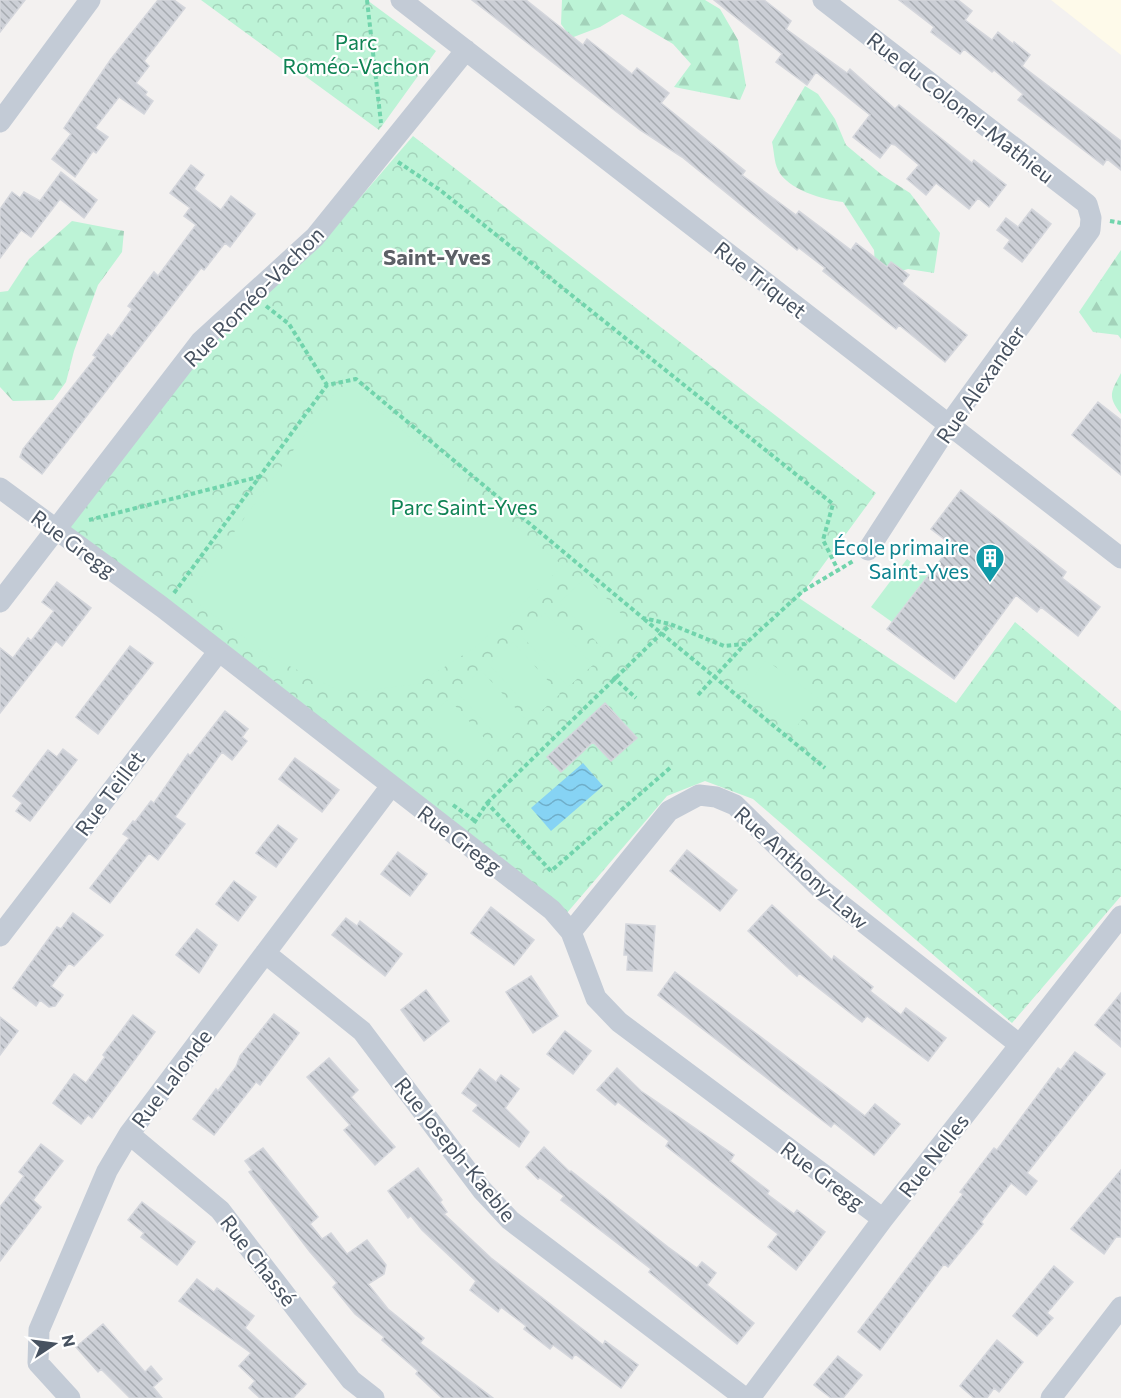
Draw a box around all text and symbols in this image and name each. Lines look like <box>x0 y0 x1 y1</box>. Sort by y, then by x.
street label: Rue du Colonel-Mathieu <box>862 26 1060 188</box>
park label: Parc Roméo-Vachon <box>283 29 429 78</box>
street label: Rue Roméo-Vachon <box>178 221 328 371</box>
street label: Rue Triquet <box>710 235 812 323</box>
district label: Saint-Yves <box>383 243 491 270</box>
street label: Rue Alexander <box>930 321 1030 447</box>
park label: Parc Saint-Yves <box>391 494 537 519</box>
street label: Rue Gregg <box>27 504 121 582</box>
place label: École primaire Saint-Yves <box>833 534 969 583</box>
building icon: École primaire Saint-Yves <box>974 542 1006 584</box>
street label: Rue Teillet <box>69 746 149 840</box>
street label: Rue Gregg <box>413 800 507 878</box>
street label: Rue Anthony-Law <box>730 800 874 934</box>
street label: Rue Lalonde <box>126 1024 216 1132</box>
street label: Rue Joseph-Kaeble <box>390 1072 522 1226</box>
street label: Rue Nelles <box>893 1108 973 1202</box>
street label: Rue Gregg <box>776 1136 870 1214</box>
street label: Rue Chassé <box>216 1210 302 1310</box>
north arrow <box>24 1314 84 1374</box>
text: N <box>58 1333 80 1348</box>

